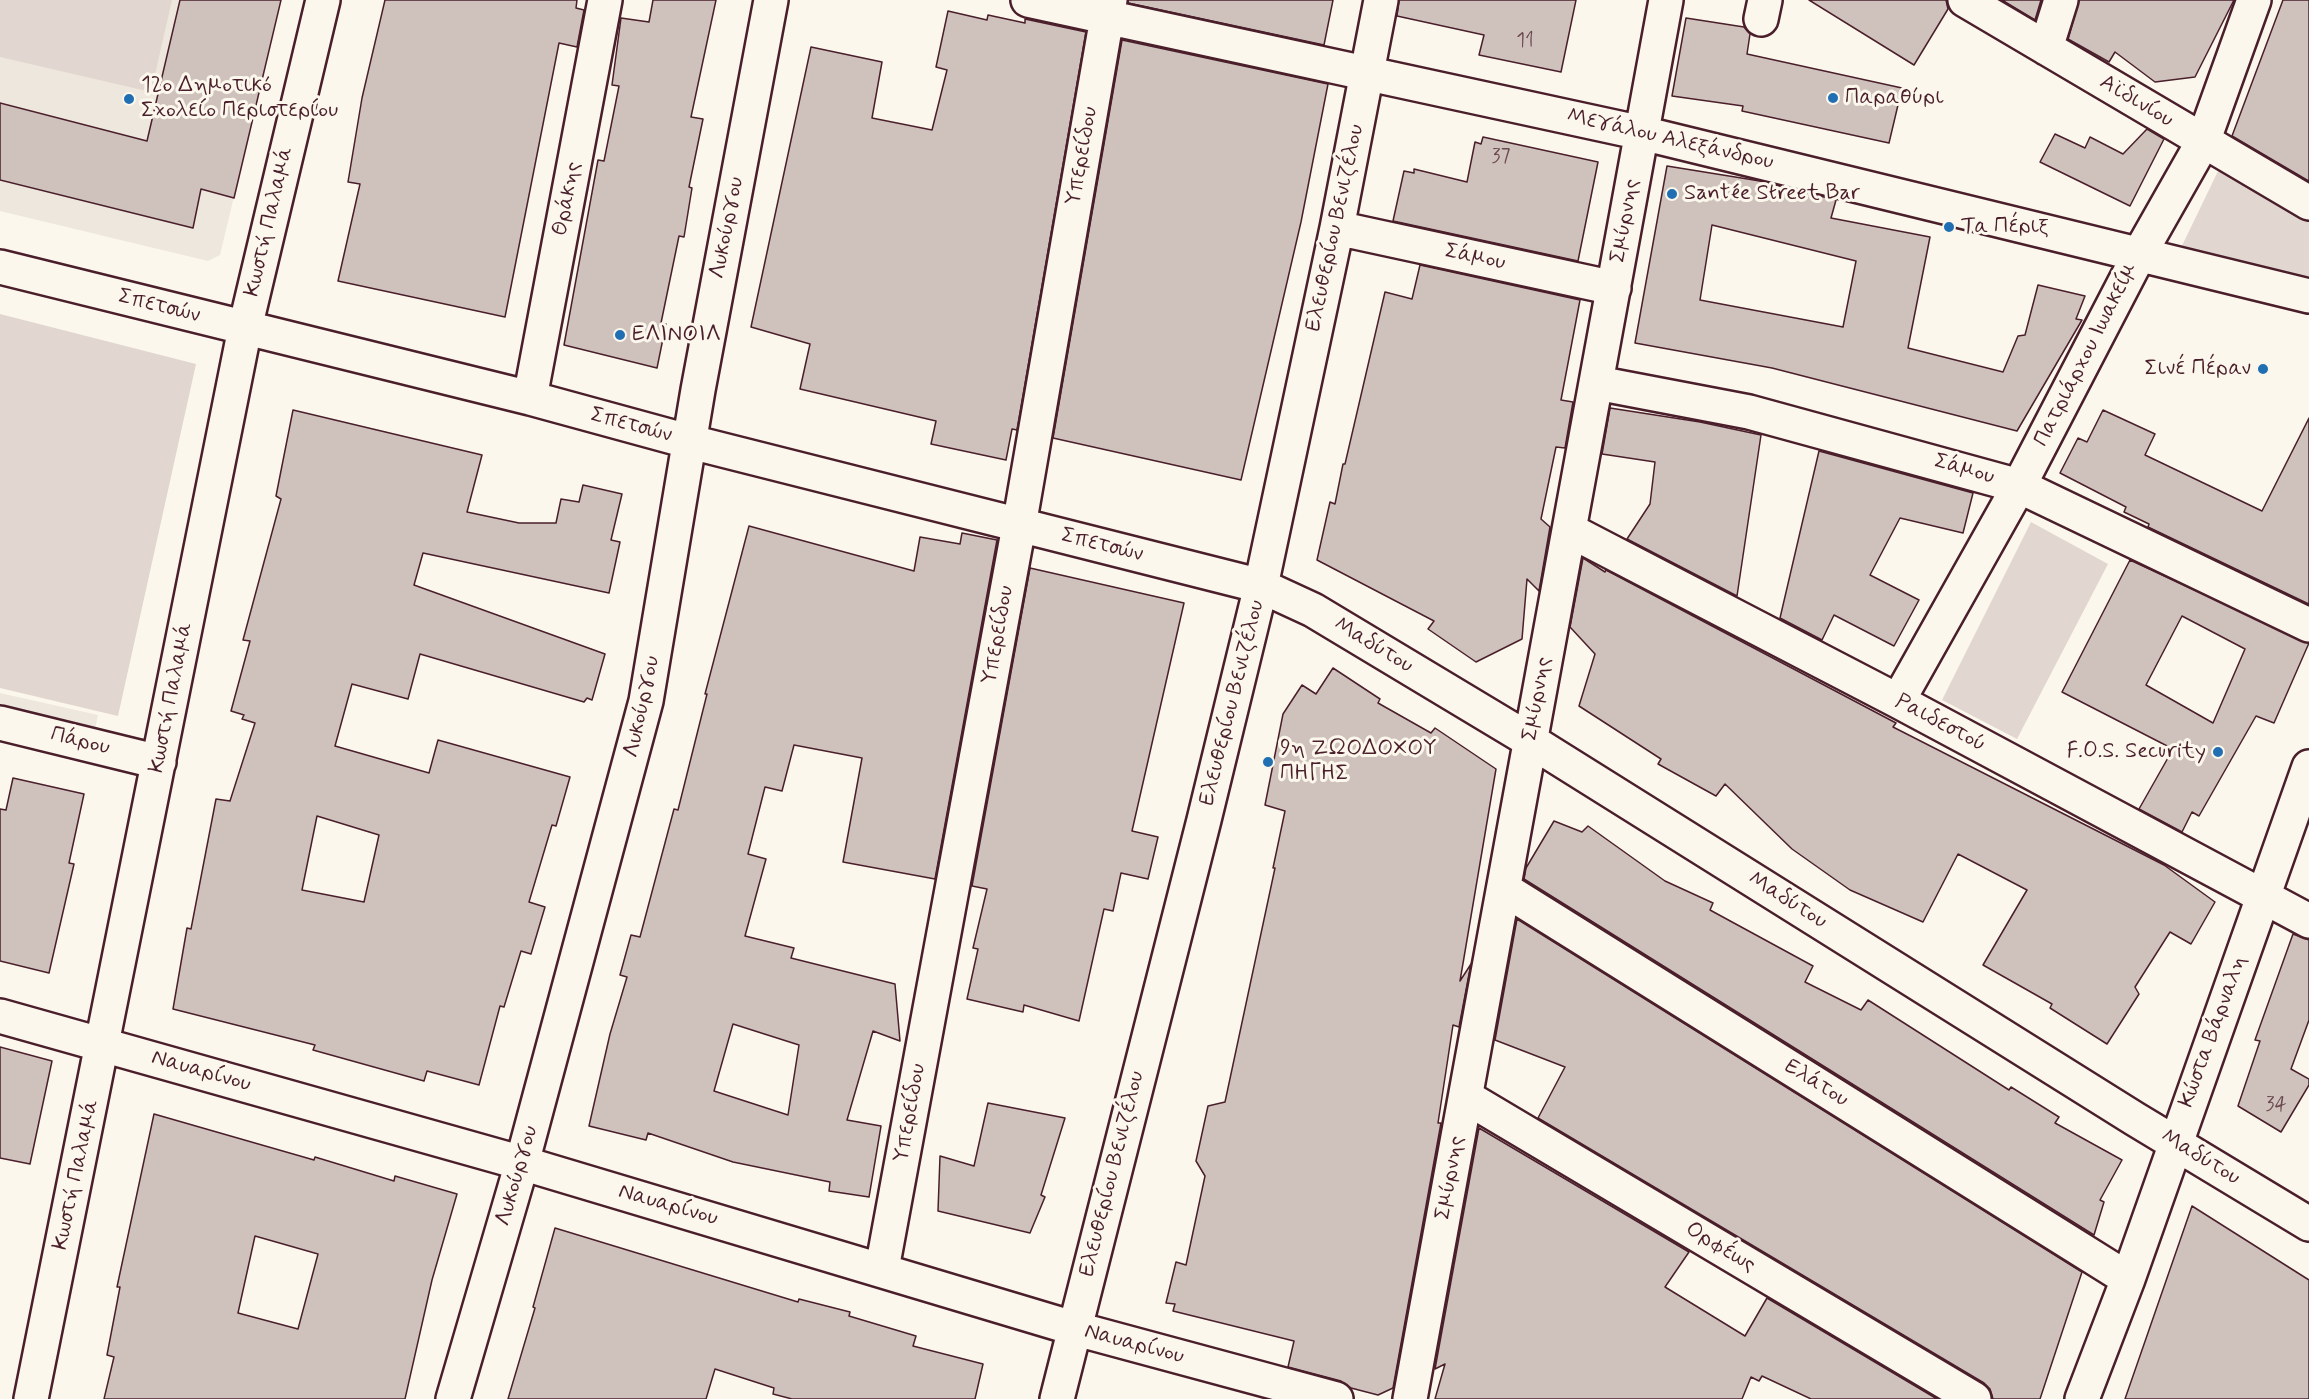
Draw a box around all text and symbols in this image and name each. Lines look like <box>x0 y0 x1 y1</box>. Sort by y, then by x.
house number: 11 <box>1516 30 1534 54</box>
street label: Αϊδινίου <box>2094 70 2178 134</box>
place label: 12ο Δημοτικό Σχολείο Περιστερίου <box>141 73 338 124</box>
place label: Παραθύρι <box>1845 85 1943 111</box>
marker: Παραθύρι <box>1826 91 1840 105</box>
marker: 12ο Δημοτικό Σχολείο Περιστερίου <box>122 92 136 106</box>
street label: Μεγάλου Αλεξάνδρου <box>1564 103 1776 177</box>
street label: Υπερείδου <box>1061 105 1105 207</box>
street label: Ελευθερίου Βενιζέλου <box>1301 122 1371 334</box>
street label: Κωστή Παλαμά <box>240 145 300 299</box>
house number: 37 <box>1491 146 1511 170</box>
street label: Θράκης <box>548 160 588 238</box>
street label: Λυκούργου <box>705 175 751 281</box>
street label: Σμύρνης <box>1606 177 1646 265</box>
place label: Santée Street Bar <box>1684 181 1860 207</box>
marker: Santée Street Bar <box>1665 187 1679 201</box>
place label: Τα Πέριξ <box>1961 214 2049 240</box>
marker: Τα Πέριξ <box>1942 220 1956 234</box>
street label: Σάμου <box>1442 239 1508 277</box>
street label: Πατριάρχου Ιωακείμ <box>2029 259 2145 451</box>
street label: Σπετσών <box>115 284 203 330</box>
place label: ΕΛΙΝΟΙΛ <box>632 322 720 348</box>
marker: ΕΛΙΝΟΙΛ <box>613 328 627 342</box>
place label: Σινέ Πέραν <box>2144 356 2251 382</box>
marker: Σινέ Πέραν <box>2256 362 2270 376</box>
street label: Σπετσών <box>587 402 675 450</box>
street label: Σάμου <box>1931 449 1997 491</box>
street label: Σπετσών <box>1058 523 1146 569</box>
street label: Υπερείδου <box>977 584 1021 686</box>
street label: Ελευθερίου Βενιζέλου <box>1195 597 1271 809</box>
street label: Μαδύτου <box>1328 612 1418 680</box>
street label: Κωστή Παλαμά <box>144 621 200 775</box>
street label: Λυκούργου <box>619 654 667 760</box>
street label: Σμύρνης <box>1518 655 1558 743</box>
street label: Ραιδεστού <box>1890 689 1990 759</box>
street label: Πάρου <box>48 722 112 762</box>
place label: 9η ΖΩΟΔΟΧΟΥ ΠΗΓΗΣ <box>1280 736 1437 788</box>
place label: F.O.S. Security <box>2067 739 2206 765</box>
marker: F.O.S. Security <box>2211 745 2225 759</box>
marker: 9η ΖΩΟΔΟΧΟΥ ΠΗΓΗΣ <box>1261 755 1275 769</box>
street label: Μαδύτου <box>1743 866 1831 936</box>
street label: Κώστα Βάρναλη <box>2174 952 2254 1112</box>
street label: Ναυαρίνου <box>148 1045 254 1099</box>
street label: Ελάτου <box>1779 1054 1853 1114</box>
street label: Υπερείδου <box>889 1062 933 1164</box>
street label: Ελευθερίου Βενιζέλου <box>1075 1068 1151 1280</box>
house number: 34 <box>2265 1094 2287 1118</box>
street label: Κωστή Παλαμά <box>48 1098 106 1252</box>
street label: Λυκούργου <box>491 1123 545 1229</box>
street label: Μαδύτου <box>2155 1124 2245 1192</box>
street label: Σμύρνης <box>1431 1134 1471 1222</box>
street label: Ναυαρίνου <box>615 1179 721 1233</box>
street label: Ορφέως <box>1680 1217 1760 1279</box>
street label: Ναυαρίνου <box>1081 1319 1187 1371</box>

